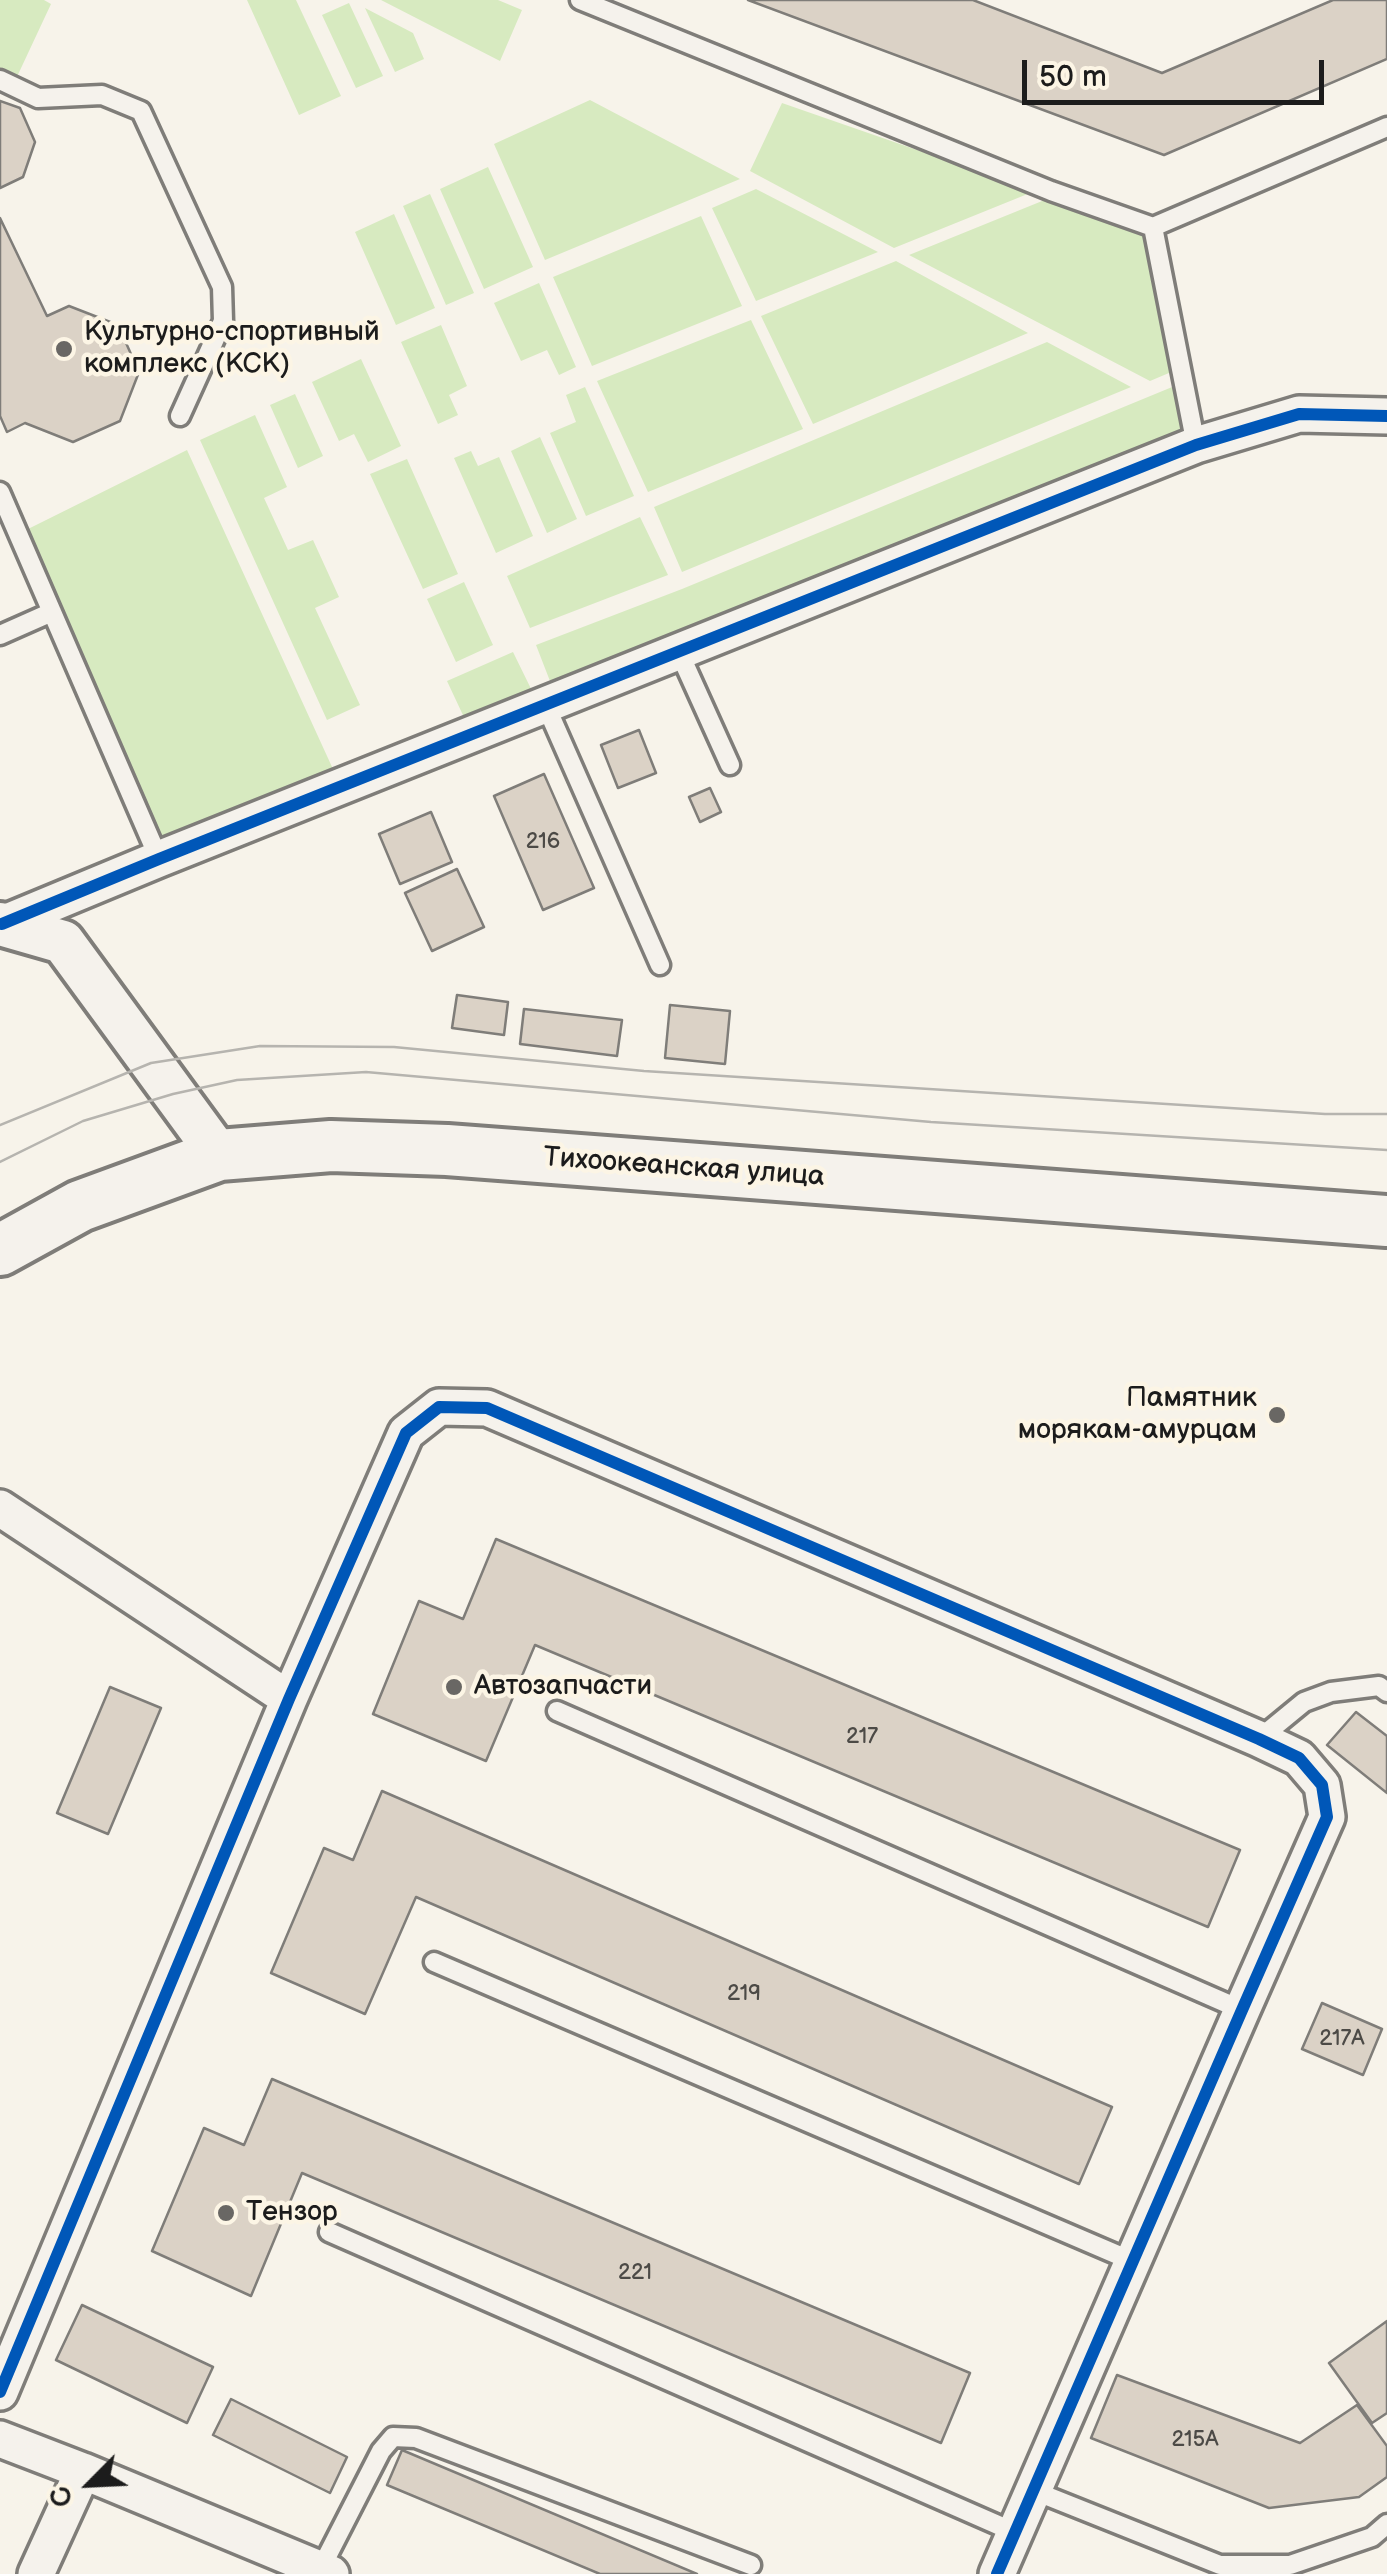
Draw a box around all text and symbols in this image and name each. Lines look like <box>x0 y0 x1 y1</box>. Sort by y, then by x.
scale bar <box>1027 40 1330 102</box>
text: 50 m <box>1039 59 1107 95</box>
place label: Культурно-спортивный комплекс (КСК) <box>84 316 380 382</box>
marker: Культурно-спортивный комплекс (КСК) <box>53 338 75 360</box>
house number: 216 <box>526 829 560 855</box>
street label: Тихоокеанская улица <box>542 1141 826 1195</box>
place label: Памятник морякам-амурцам <box>1018 1382 1257 1448</box>
marker: Памятник морякам-амурцам <box>1266 1404 1288 1426</box>
place label: Автозапчасти <box>474 1670 652 1704</box>
marker: Автозапчасти <box>443 1676 465 1698</box>
house number: 217 <box>846 1724 878 1750</box>
house number: 219 <box>727 1981 761 2007</box>
house number: 217А <box>1319 2026 1365 2052</box>
place label: Тензор <box>246 2196 338 2230</box>
marker: Тензор <box>215 2202 237 2224</box>
house number: 221 <box>618 2260 652 2286</box>
house number: 215А <box>1171 2427 1219 2453</box>
north arrow <box>40 2434 140 2534</box>
text: С <box>43 2481 81 2512</box>

